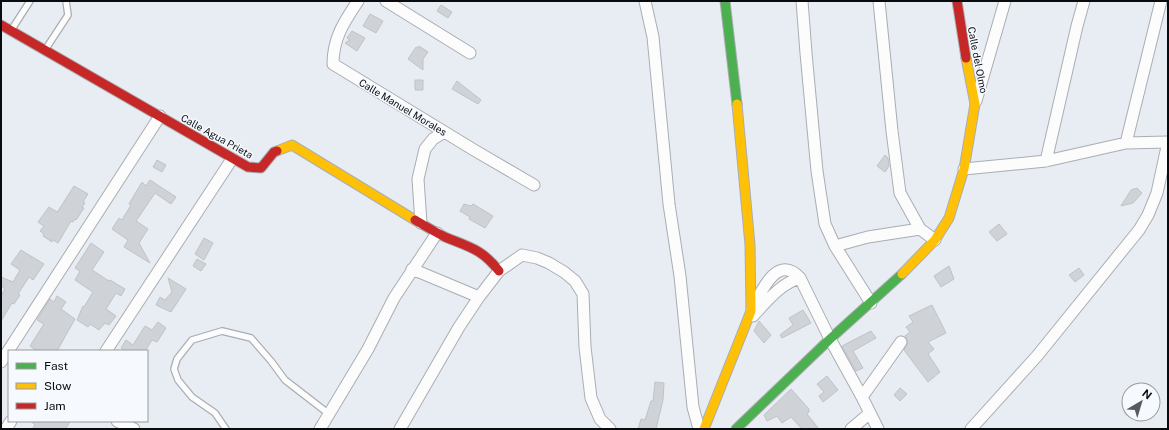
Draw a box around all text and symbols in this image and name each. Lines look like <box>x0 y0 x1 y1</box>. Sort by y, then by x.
street label: Calle del Olmo <box>966 26 990 95</box>
street label: Calle Manuel Morales <box>357 76 449 138</box>
street label: Calle Agua Prieta <box>179 111 255 161</box>
legend <box>8 350 148 422</box>
text: Fast <box>44 359 69 373</box>
text: Slow <box>44 379 72 393</box>
north arrow <box>1121 382 1161 422</box>
text: N <box>1140 387 1154 401</box>
text: Jam <box>44 399 66 413</box>

